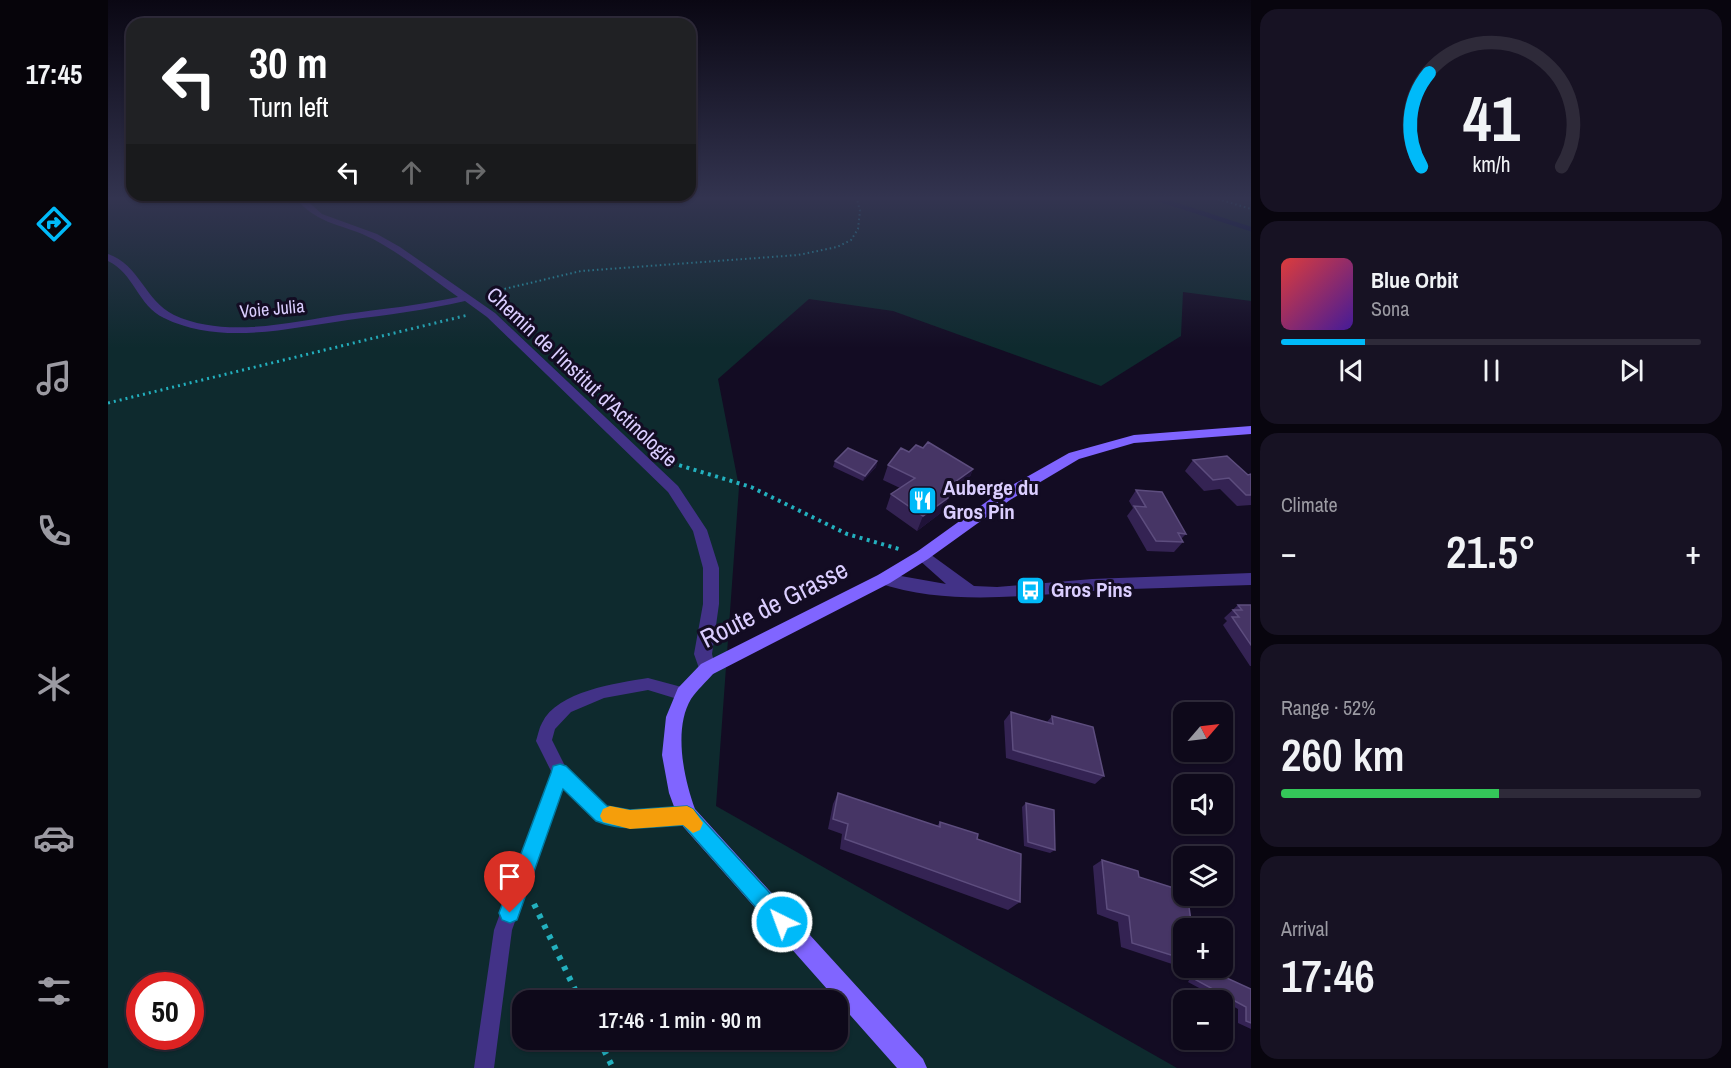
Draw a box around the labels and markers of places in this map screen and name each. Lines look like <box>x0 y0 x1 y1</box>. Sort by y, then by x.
place label: Auberge du Gros Pin <box>943 473 1039 526</box>
restaurant icon: Auberge du Gros Pin <box>906 484 938 516</box>
bus stop icon: Gros Pins <box>1014 574 1046 606</box>
place label: Gros Pins <box>1051 575 1132 604</box>
pin <box>484 851 535 913</box>

